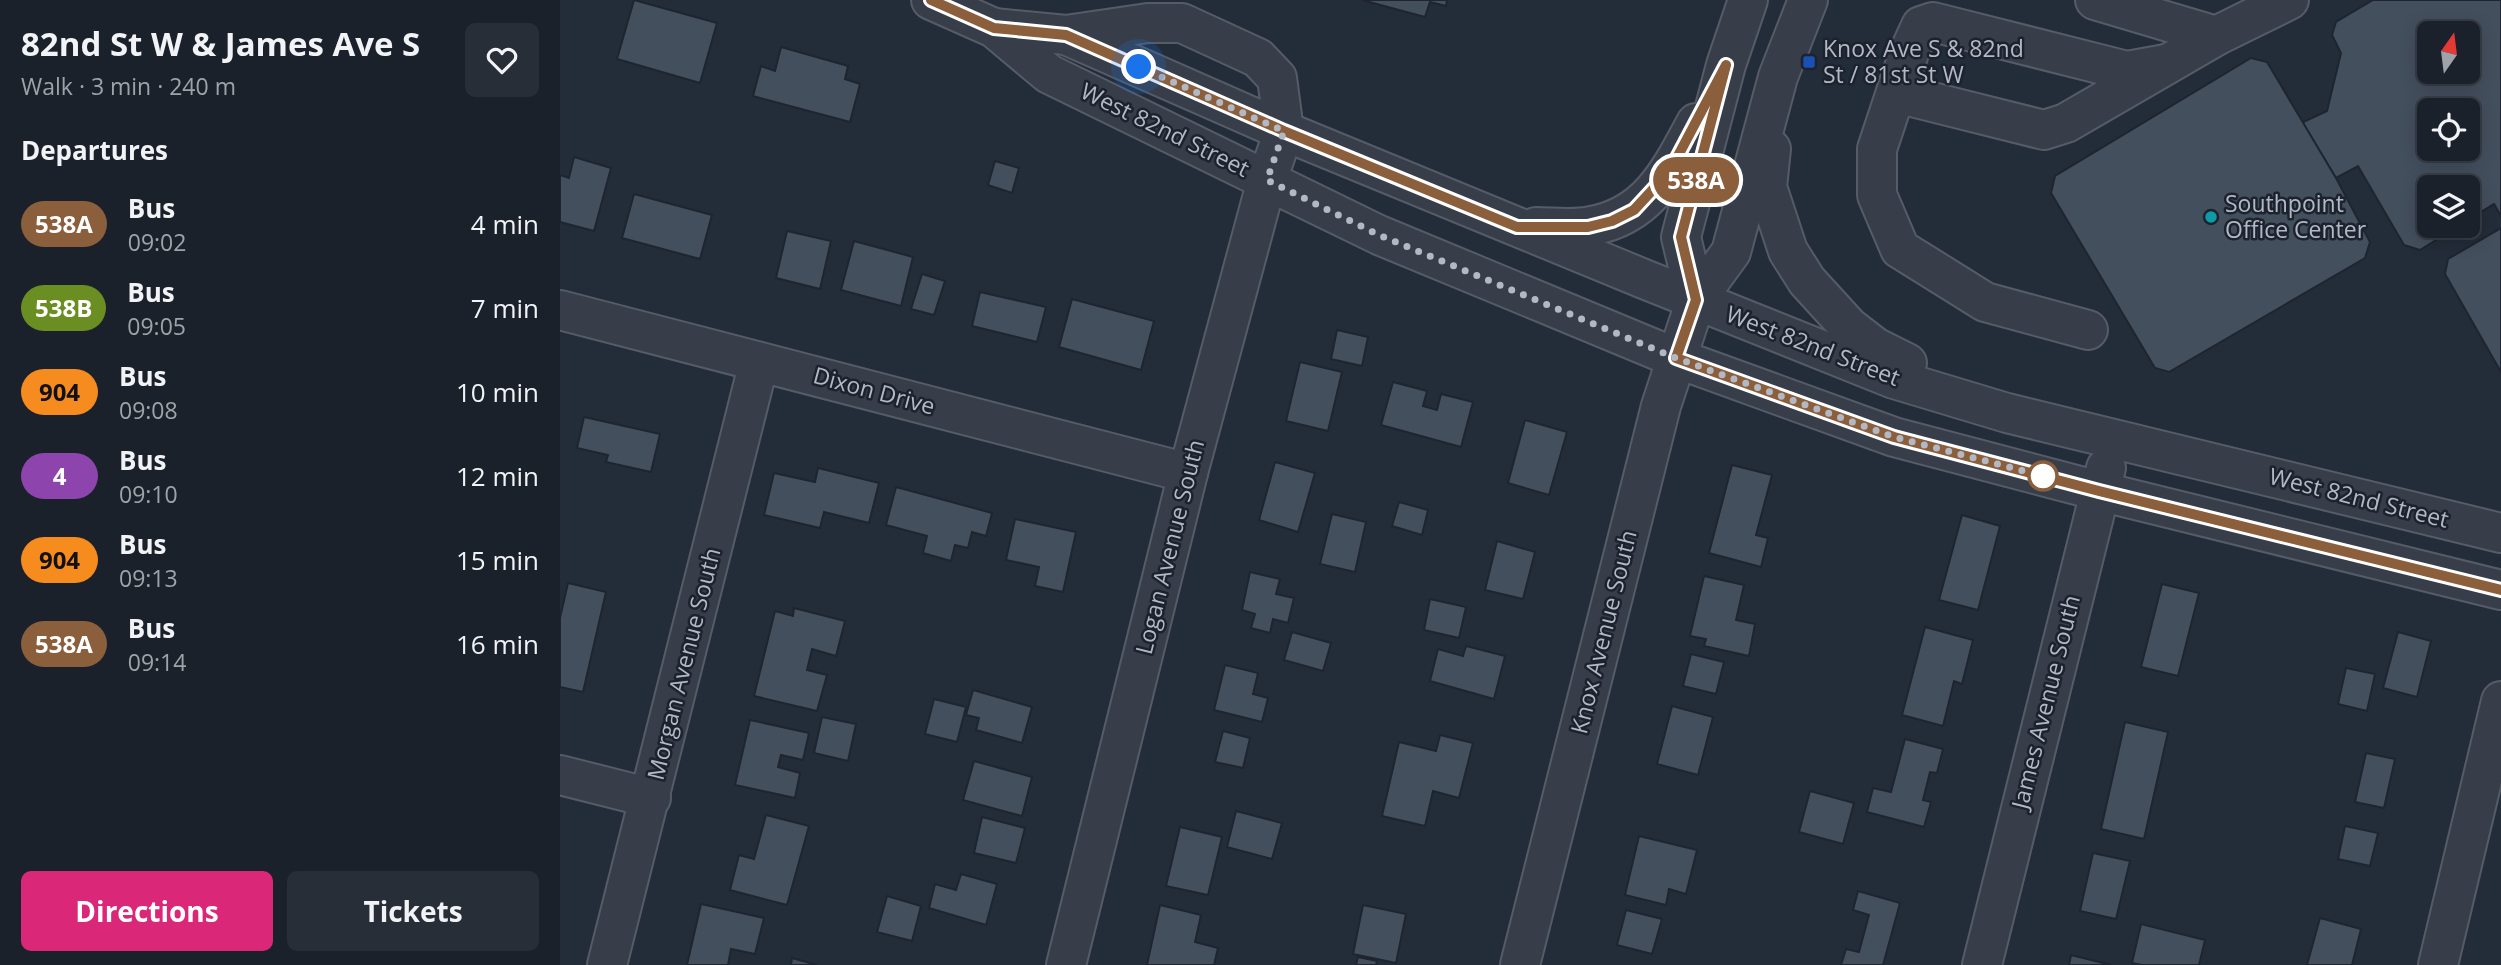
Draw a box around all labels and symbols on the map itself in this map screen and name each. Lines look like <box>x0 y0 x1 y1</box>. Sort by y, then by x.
north arrow <box>2417 21 2480 84</box>
place label: Knox Ave S & 82nd St / 81st St W <box>1823 32 2024 90</box>
your location <box>1121 49 1156 84</box>
marker: Knox Ave S & 82nd St / 81st St W <box>1801 54 1817 70</box>
street label: West 82nd Street <box>1076 74 1255 184</box>
line badge: 538A <box>1647 157 1745 203</box>
place label: Southpoint Office Center <box>2225 187 2367 245</box>
marker: Southpoint Office Center <box>2203 209 2219 225</box>
street label: West 82nd Street <box>1722 297 1905 393</box>
street label: Dixon Drive <box>810 358 939 422</box>
street label: Logan Avenue South <box>1127 436 1211 657</box>
street label: West 82nd Street <box>2266 459 2452 535</box>
unlabelled marker <box>2028 461 2058 491</box>
street label: Knox Avenue South <box>1562 527 1644 737</box>
street label: Morgan Avenue South <box>639 544 727 783</box>
street label: James Avenue South <box>2003 592 2087 814</box>

